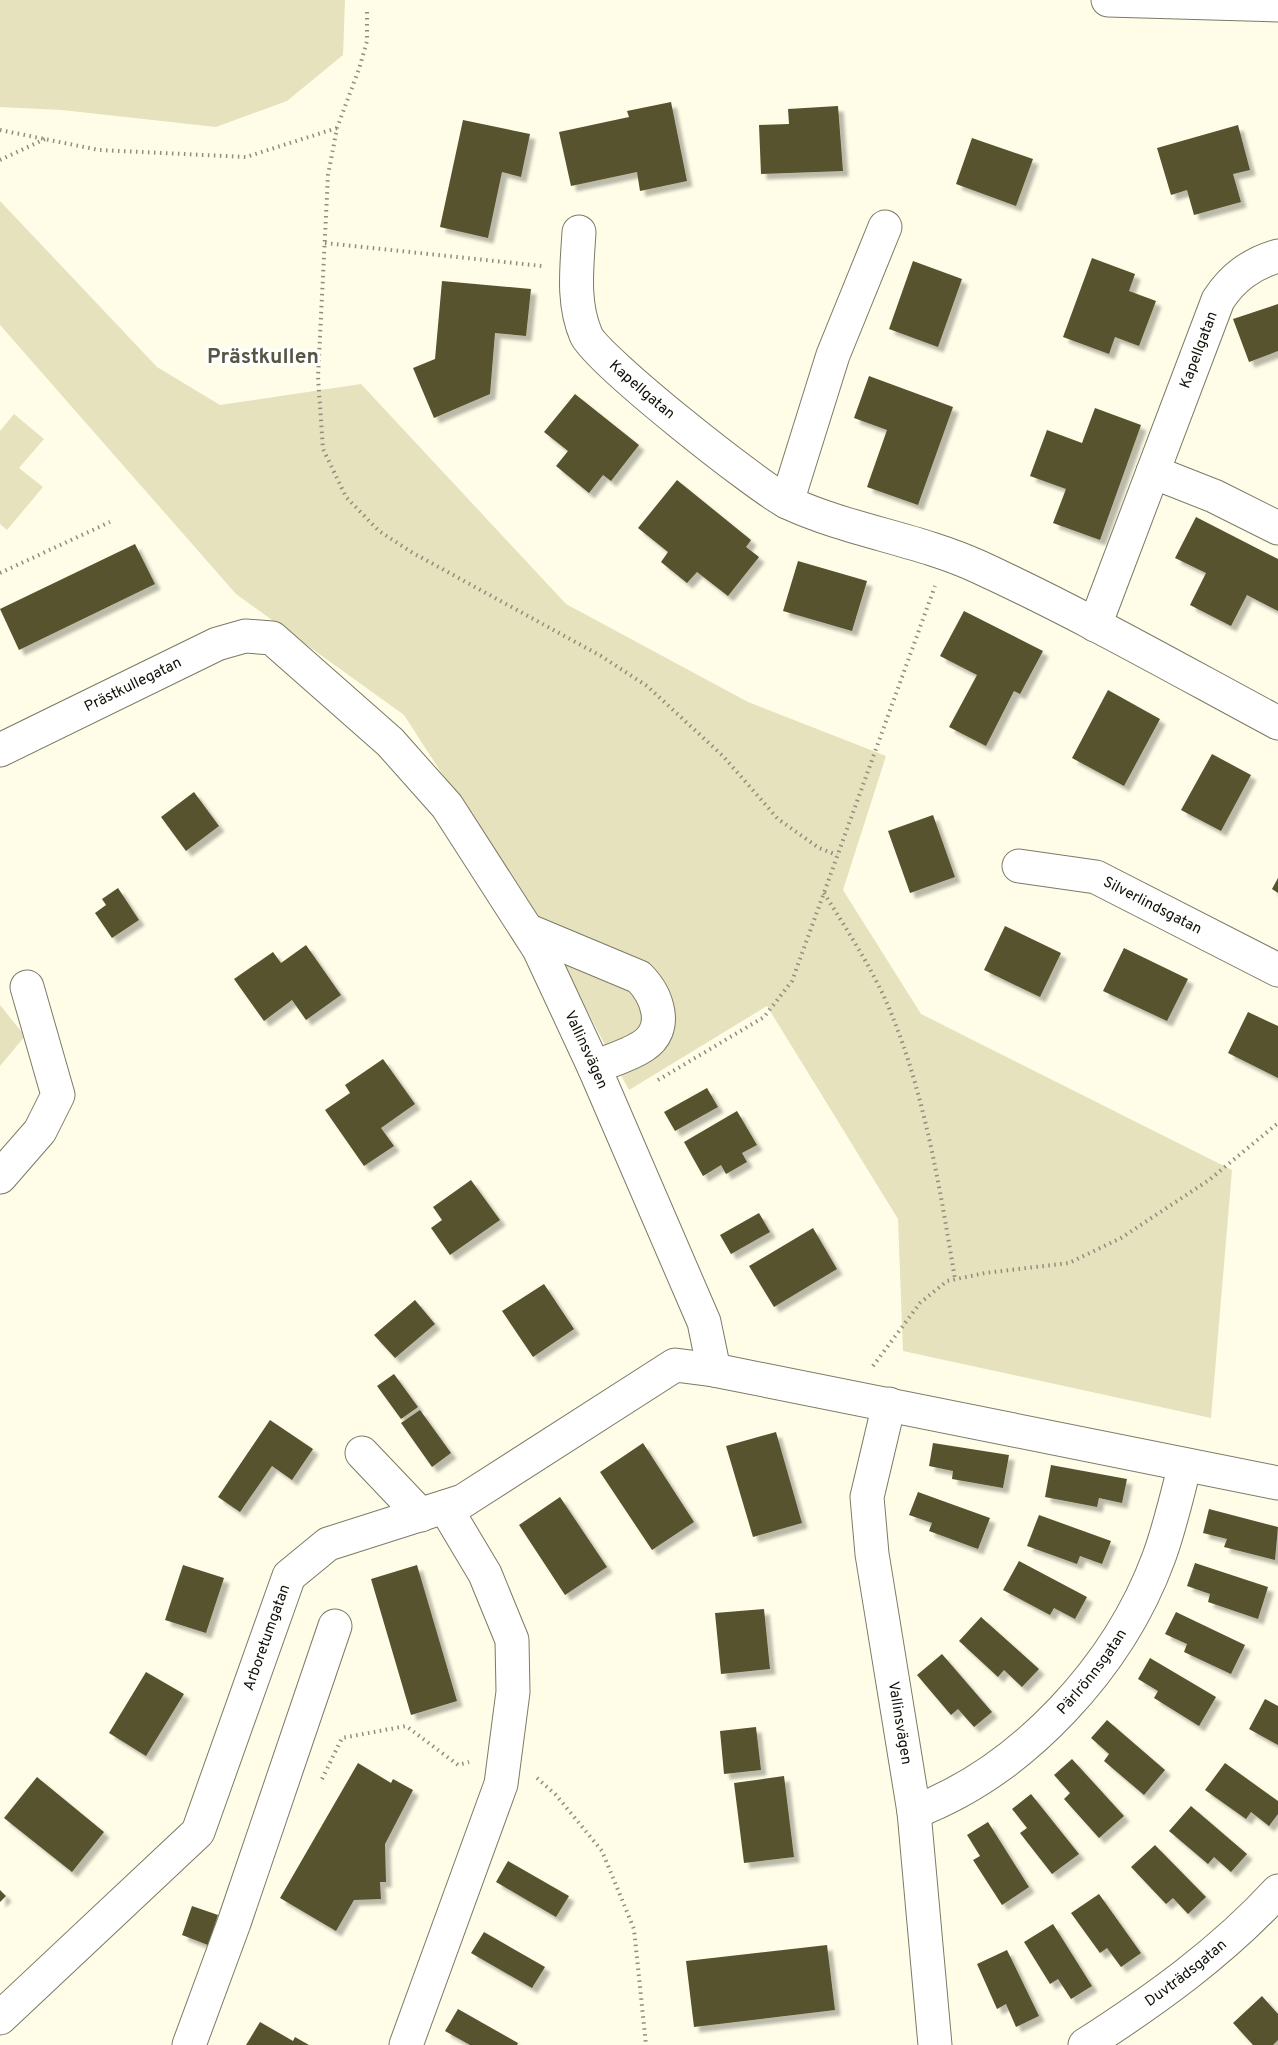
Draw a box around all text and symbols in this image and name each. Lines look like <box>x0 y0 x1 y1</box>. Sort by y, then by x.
street label: Kapellgatan <box>1176 309 1222 391</box>
district label: Prästkullen <box>207 344 319 371</box>
street label: Kapellgatan <box>605 356 678 424</box>
street label: Prästkullegatan <box>81 653 185 717</box>
street label: Silverlindsgatan <box>1100 873 1205 939</box>
street label: Vallinsvägen <box>560 1008 612 1092</box>
street label: Arboretumgatan <box>239 1582 295 1693</box>
street label: Pärlrönnsgatan <box>1053 1626 1131 1719</box>
street label: Vallinsvägen <box>883 1680 916 1766</box>
street label: Duvträdsgatan <box>1141 1935 1231 2011</box>

